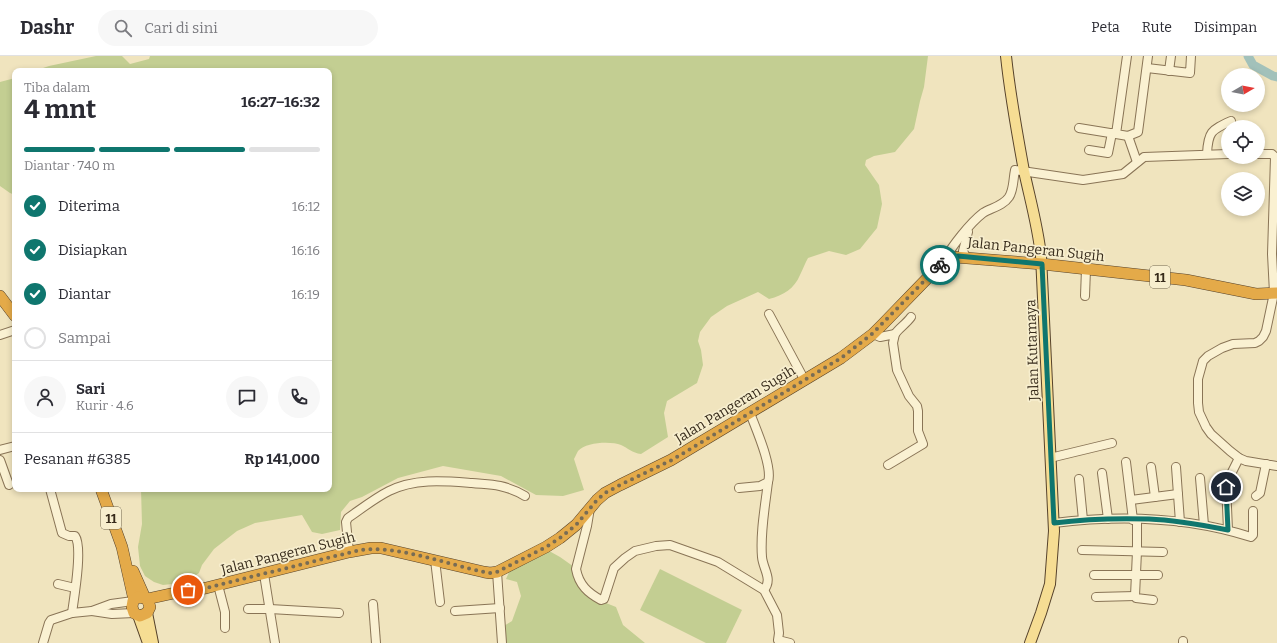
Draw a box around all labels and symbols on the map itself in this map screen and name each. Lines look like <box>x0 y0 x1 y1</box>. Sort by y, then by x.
north arrow <box>1221 68 1265 112</box>
street label: Jalan Pangeran Sugih <box>966 234 1105 265</box>
courier <box>920 245 960 285</box>
road number: 11 <box>1150 266 1170 288</box>
street label: Jalan Kutamaya <box>1022 299 1043 402</box>
street label: Jalan Pangeran Sugih <box>671 362 799 448</box>
pin <box>1209 470 1243 504</box>
road number: 11 <box>101 507 121 529</box>
street label: Jalan Pangeran Sugih <box>218 529 357 579</box>
pin <box>171 573 205 607</box>

